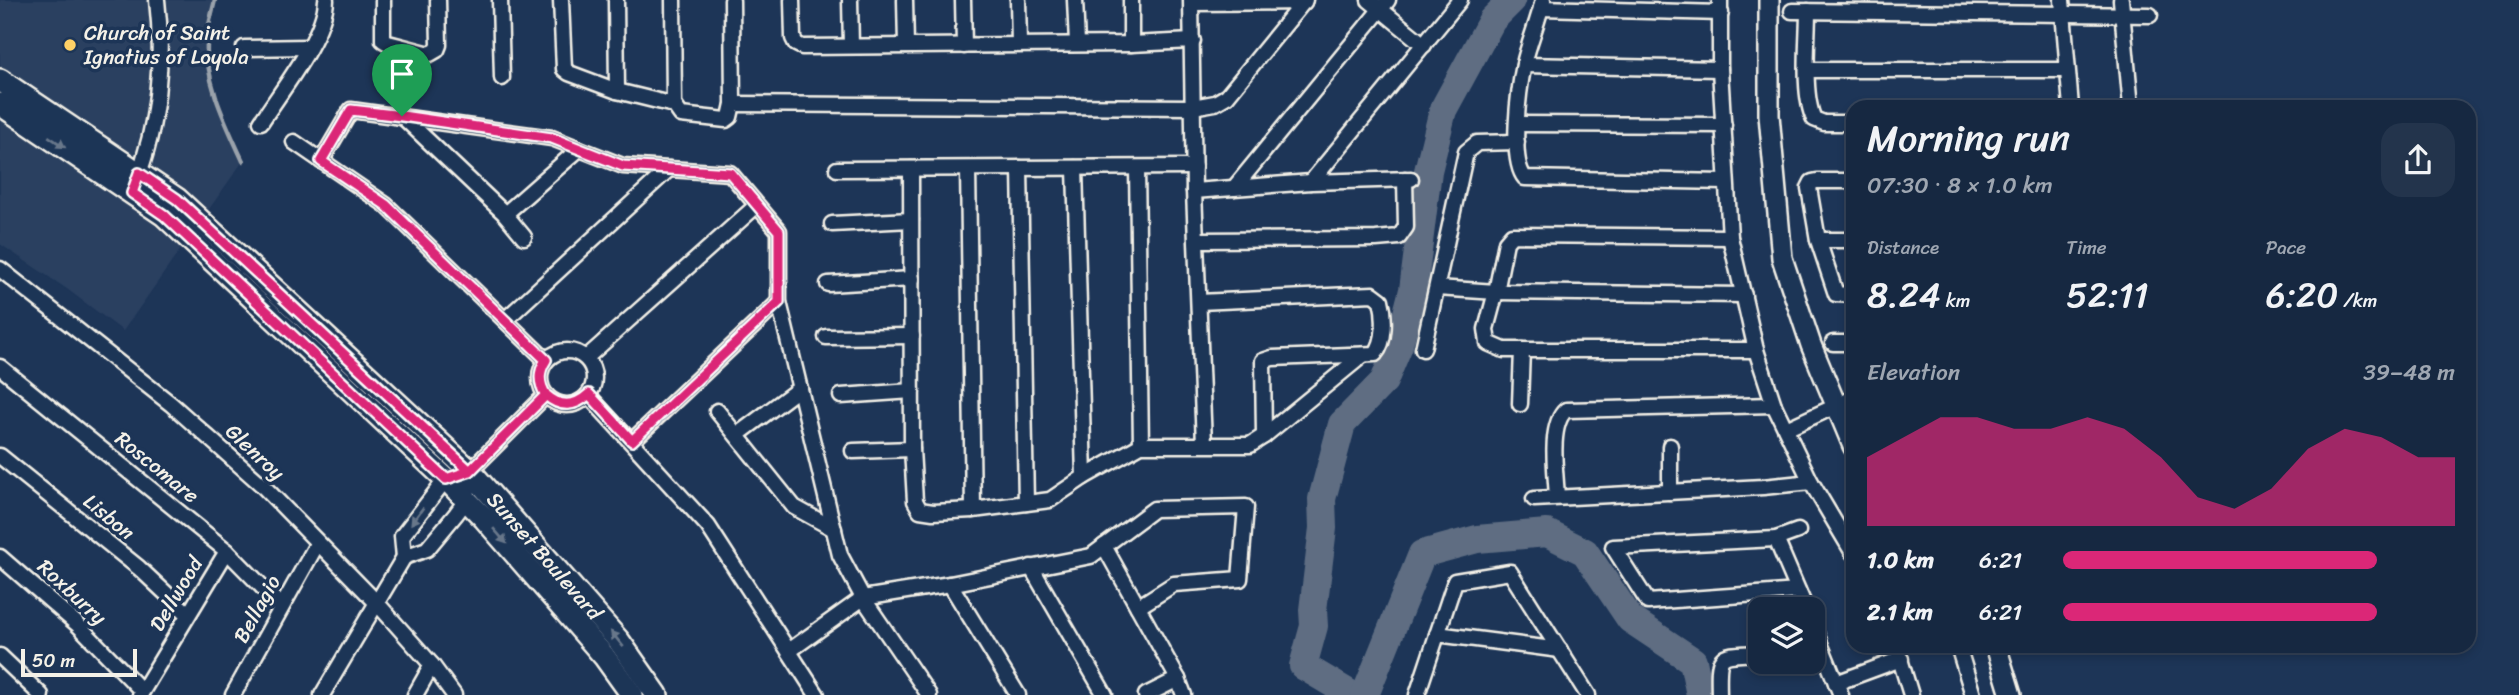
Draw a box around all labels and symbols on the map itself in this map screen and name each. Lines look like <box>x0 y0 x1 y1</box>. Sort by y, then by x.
place label: Church of Saint Ignatius of Loyola <box>83 14 249 76</box>
marker: Church of Saint Ignatius of Loyola <box>62 37 78 53</box>
pin <box>372 44 432 116</box>
one-way arrow <box>47 136 66 149</box>
street label: Glenroy <box>216 414 294 490</box>
street label: Roscomare <box>106 421 208 513</box>
street label: Sunset Boulevard <box>477 483 613 631</box>
street label: Lisbon <box>74 484 144 550</box>
one-way arrow <box>410 506 425 524</box>
one-way arrow <box>492 528 507 545</box>
street label: Dellwood <box>139 547 214 639</box>
street label: Roxburry <box>28 549 116 635</box>
street label: Bellagio <box>223 567 292 650</box>
one-way arrow <box>610 631 625 649</box>
scale bar <box>21 646 136 678</box>

